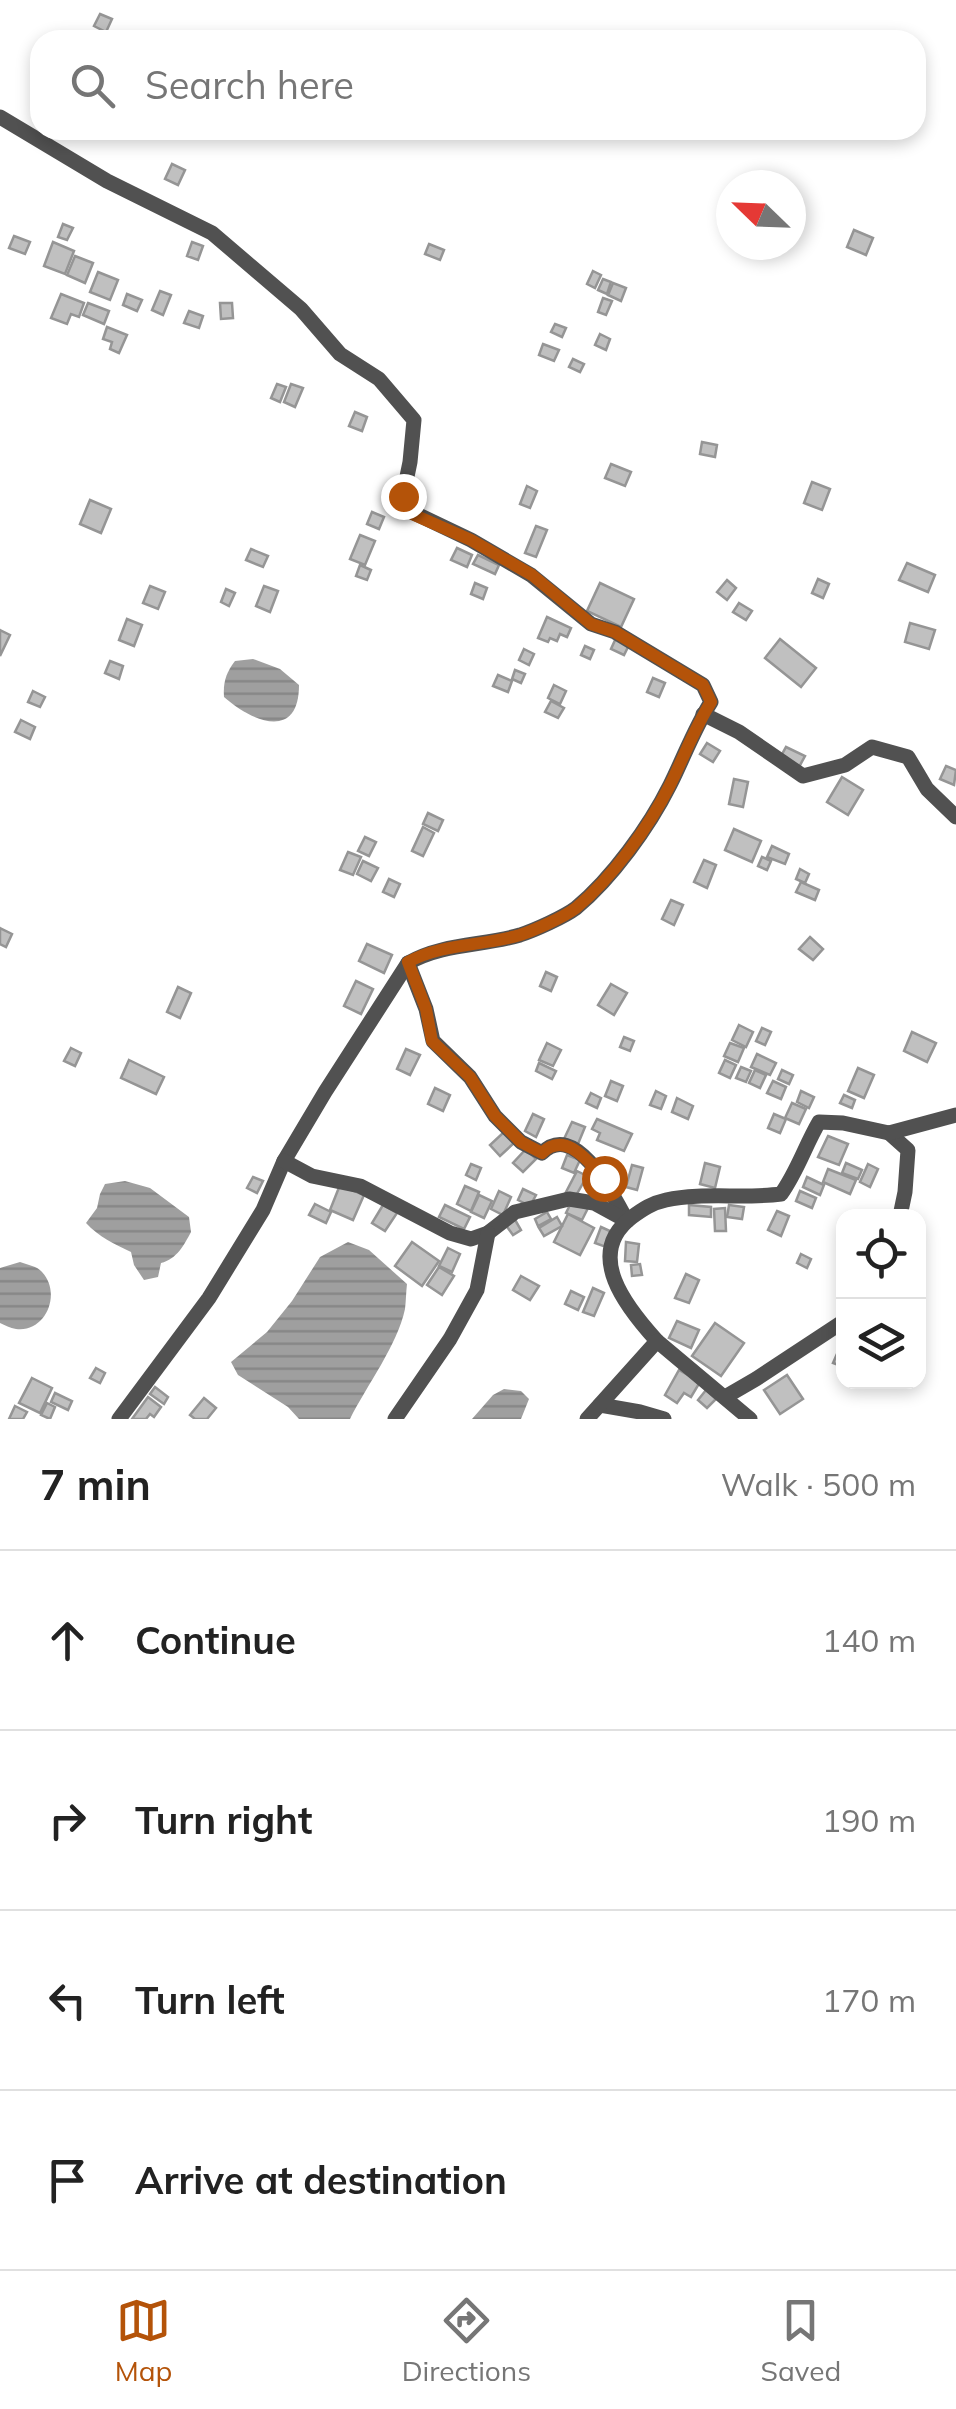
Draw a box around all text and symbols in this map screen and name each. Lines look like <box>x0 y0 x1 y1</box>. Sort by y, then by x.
search box <box>30 30 926 140</box>
icon: search <box>65 58 120 113</box>
text: Search here <box>145 61 354 109</box>
north arrow <box>716 170 806 260</box>
route end <box>381 474 427 520</box>
route start <box>582 1156 628 1202</box>
map controls <box>836 1209 926 1389</box>
button: locate <box>836 1209 926 1299</box>
button: layers <box>836 1299 926 1389</box>
text: 7 min <box>40 1458 151 1511</box>
text: Walk · 500 m <box>721 1464 916 1504</box>
icon: ahead <box>40 1613 95 1668</box>
text: Continue <box>135 1616 296 1664</box>
text: 140 m <box>822 1620 916 1660</box>
icon: right <box>40 1793 95 1848</box>
text: Turn right <box>135 1796 312 1844</box>
text: 190 m <box>822 1800 916 1840</box>
icon: left <box>40 1973 95 2028</box>
text: Turn left <box>135 1976 285 2024</box>
text: 170 m <box>822 1980 916 2020</box>
icon: arrive <box>40 2153 95 2208</box>
text: Arrive at destination <box>135 2156 507 2204</box>
tab: Map <box>115 2293 172 2388</box>
tab: Directions <box>402 2293 531 2388</box>
tab: Saved <box>760 2293 841 2388</box>

